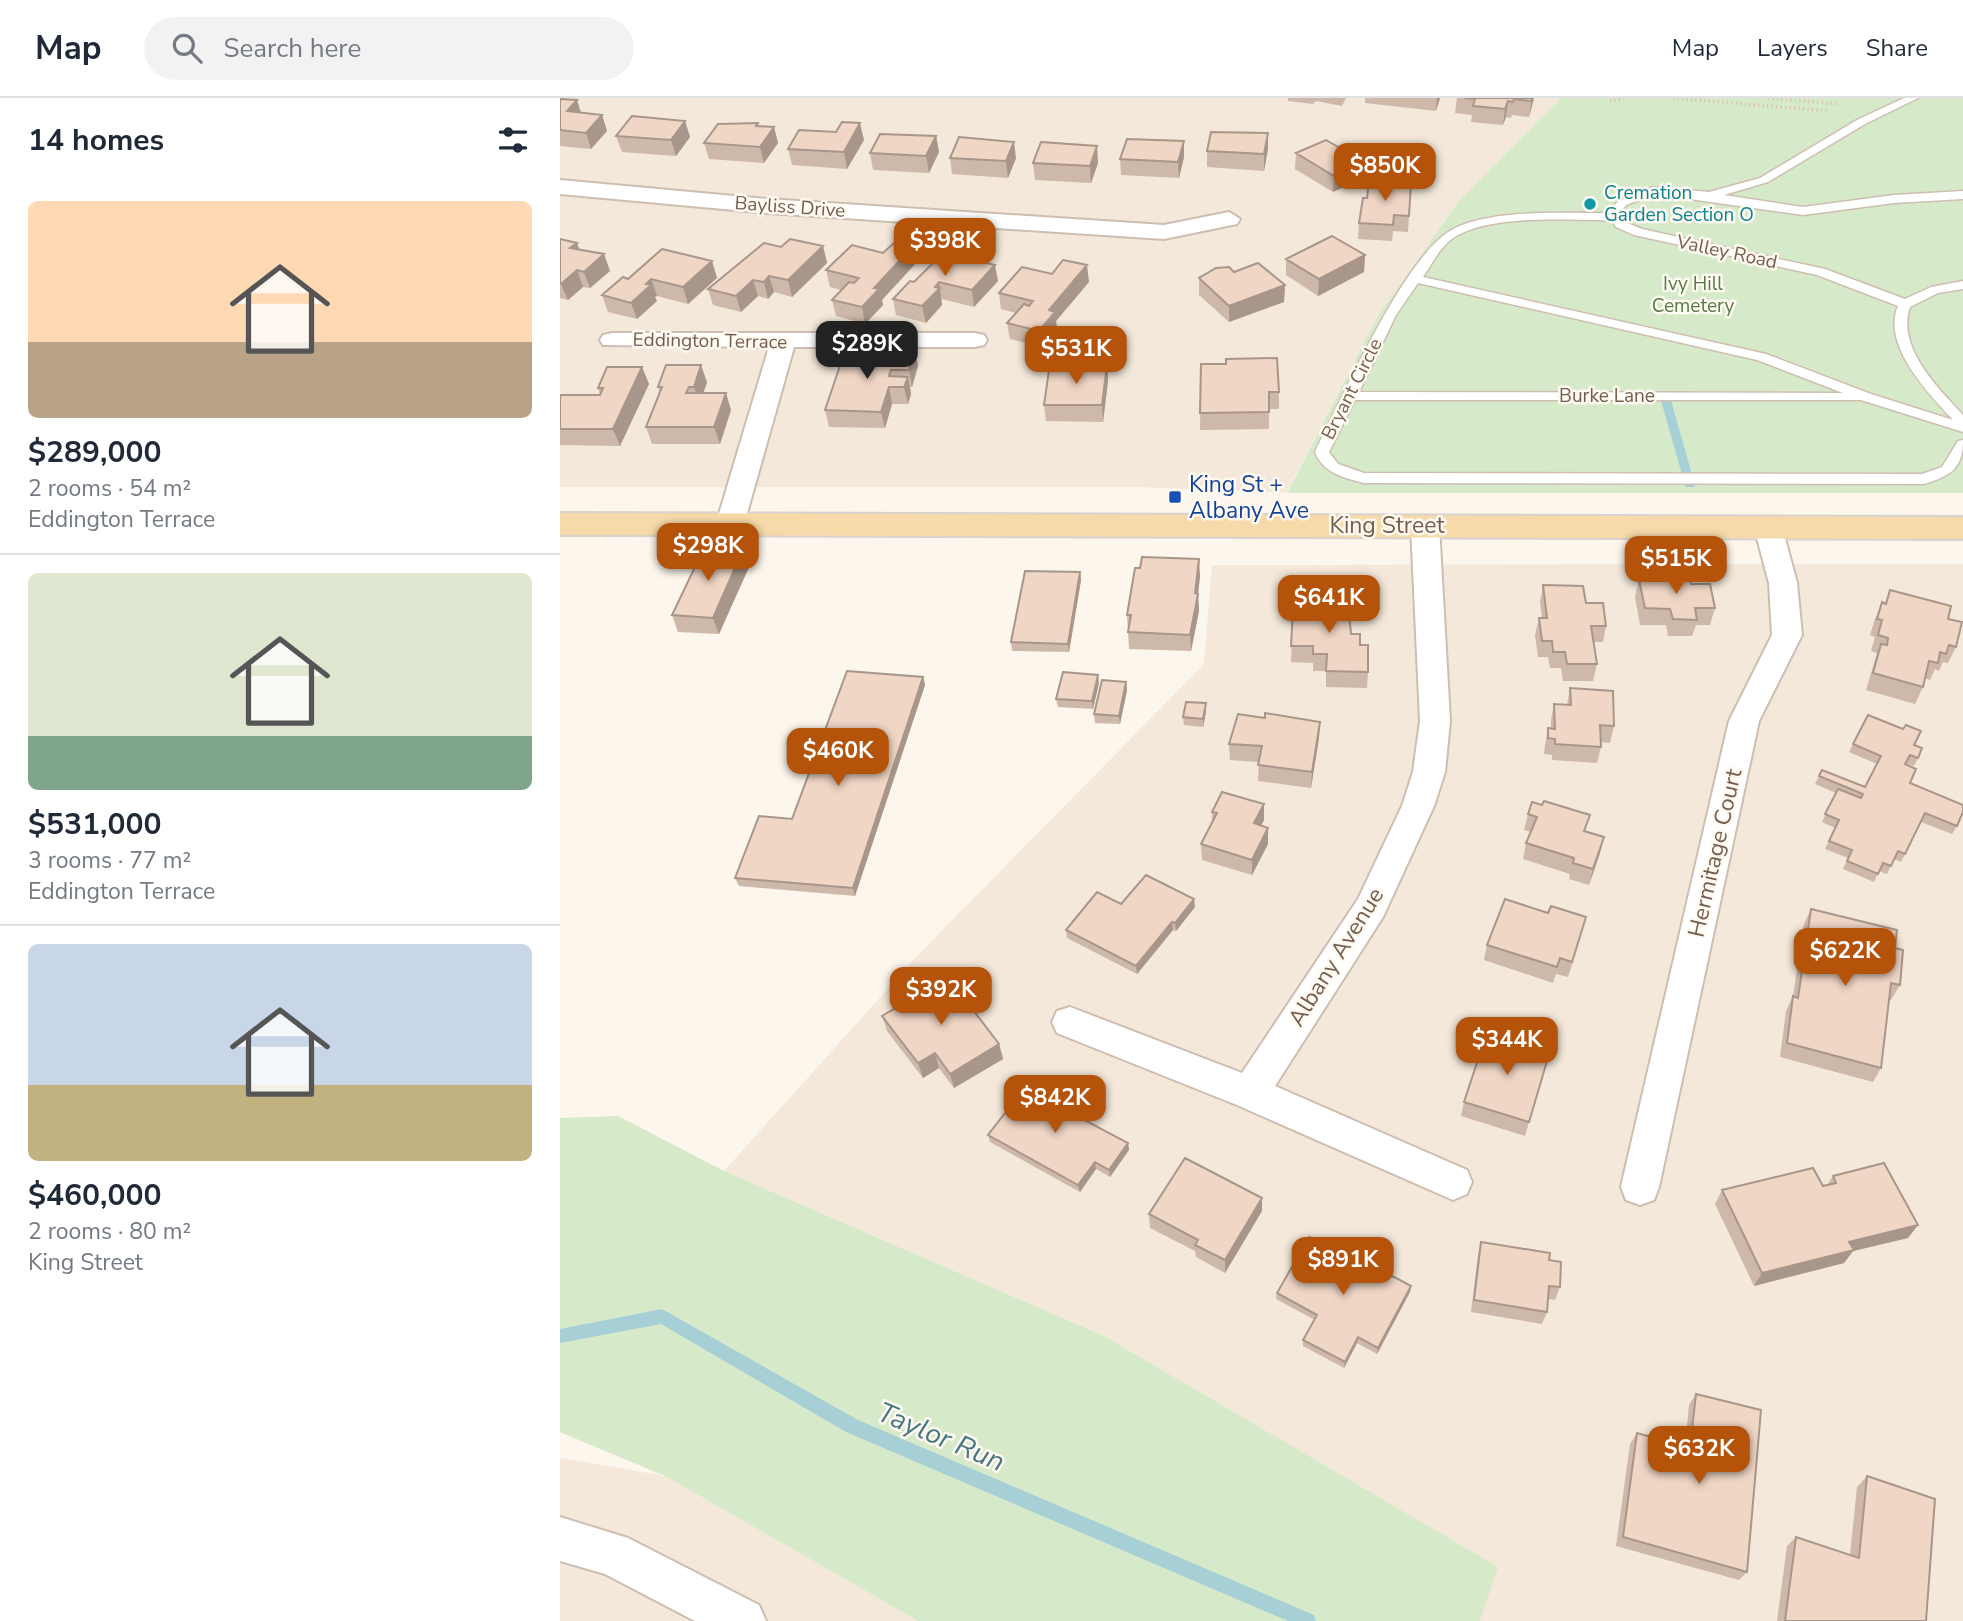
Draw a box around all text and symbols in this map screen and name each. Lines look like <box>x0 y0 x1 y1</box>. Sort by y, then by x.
search box <box>144 17 634 80</box>
text: Map <box>35 26 102 71</box>
icon: search <box>168 29 206 67</box>
text: Search here <box>224 31 361 66</box>
text: Map <box>1672 32 1719 64</box>
text: Layers <box>1757 32 1828 64</box>
text: Share <box>1866 32 1928 64</box>
text: 14 homes <box>28 120 164 161</box>
icon: filters <box>494 121 532 159</box>
pin: $850K <box>1336 144 1434 203</box>
text: $850K <box>1350 150 1420 181</box>
place label: Cremation Garden Section O <box>1604 180 1754 228</box>
street label: Bayliss Drive <box>734 190 846 224</box>
marker: Cremation Garden Section O <box>1582 196 1598 212</box>
pin: $398K <box>896 218 994 278</box>
text: $398K <box>910 225 980 256</box>
street label: Valley Road <box>1673 228 1780 275</box>
icon: home <box>217 246 343 372</box>
park label: Ivy Hill Cemetery <box>1652 271 1734 319</box>
pin: $289K <box>818 322 916 381</box>
street label: Eddington Terrace <box>632 327 788 355</box>
pin: $531K <box>1027 327 1125 386</box>
text: $289K <box>832 328 902 359</box>
text: $531K <box>1041 333 1111 364</box>
street label: Bryant Circle <box>1315 334 1389 444</box>
street label: Burke Lane <box>1559 383 1655 409</box>
text: $289,000 <box>28 432 161 473</box>
place label: King St + Albany Ave <box>1189 469 1309 526</box>
text: 2 rooms · 54 m² <box>28 473 191 504</box>
marker: King St + Albany Ave <box>1167 489 1183 505</box>
text: Eddington Terrace <box>28 504 215 535</box>
street label: King Street <box>1330 510 1445 541</box>
pin: $298K <box>659 524 757 583</box>
text: $298K <box>673 530 743 561</box>
pin: $515K <box>1627 536 1725 596</box>
text: $515K <box>1641 543 1711 574</box>
pin: $641K <box>1280 575 1378 635</box>
text: $641K <box>1294 582 1364 613</box>
icon: home <box>217 618 343 744</box>
pin: $460K <box>789 728 887 788</box>
text: $460K <box>803 735 873 766</box>
street label: Hermitage Court <box>1681 765 1750 940</box>
text: $531,000 <box>28 804 161 845</box>
text: 3 rooms · 77 m² <box>28 845 191 876</box>
text: Eddington Terrace <box>28 876 215 907</box>
street label: Albany Avenue <box>1281 882 1391 1032</box>
pin: $622K <box>1796 928 1894 988</box>
text: $622K <box>1810 935 1880 966</box>
pin: $392K <box>892 968 990 1027</box>
text: $392K <box>906 974 976 1005</box>
icon: home <box>217 989 343 1115</box>
pin: $344K <box>1458 1018 1556 1077</box>
text: $344K <box>1472 1024 1542 1055</box>
pin: $842K <box>1006 1076 1104 1135</box>
text: $842K <box>1020 1082 1090 1113</box>
text: $460,000 <box>28 1175 161 1216</box>
text: 2 rooms · 80 m² <box>28 1216 191 1247</box>
pin: $891K <box>1294 1238 1392 1297</box>
text: $891K <box>1308 1244 1378 1275</box>
text: King Street <box>28 1247 143 1278</box>
water label: Taylor Run <box>871 1393 1011 1481</box>
pin: $632K <box>1650 1426 1748 1486</box>
text: $632K <box>1664 1433 1734 1464</box>

